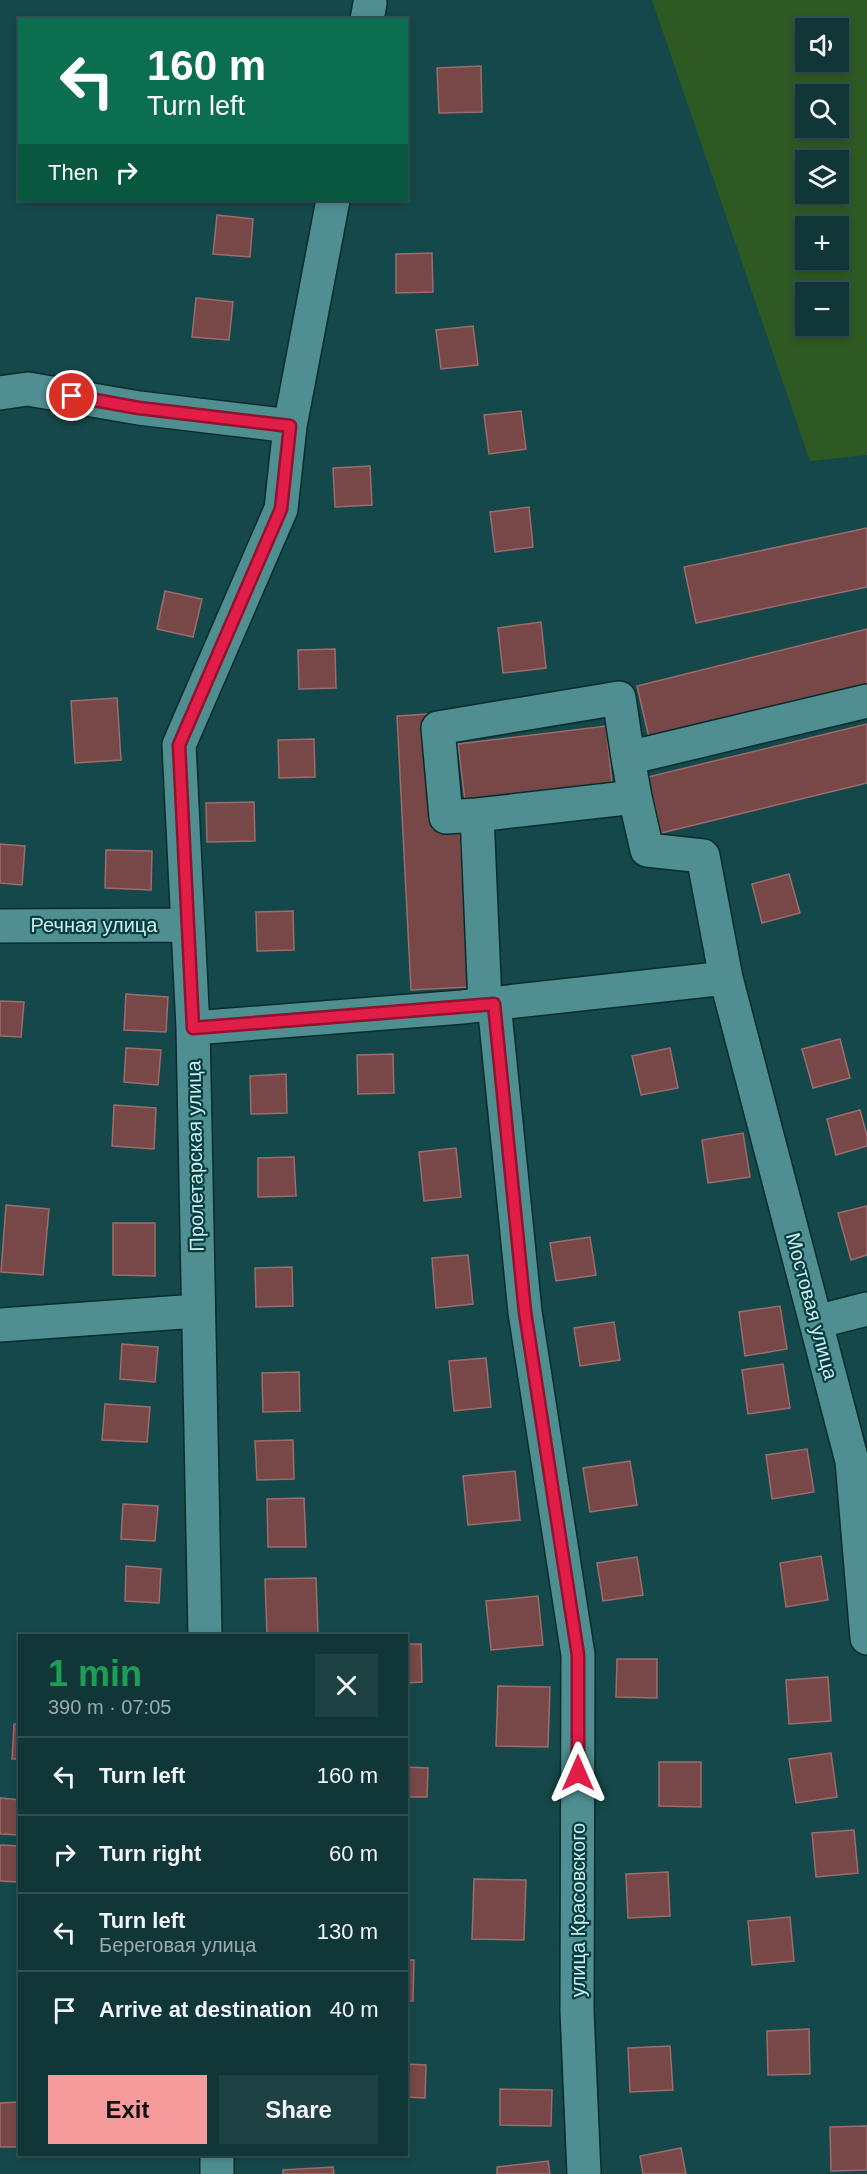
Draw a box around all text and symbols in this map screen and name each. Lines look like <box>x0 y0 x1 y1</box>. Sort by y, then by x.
map controls <box>795 18 849 336</box>
button: sound <box>795 18 849 72</box>
icon: left <box>48 42 126 120</box>
text: 160 m <box>147 42 266 89</box>
button: search <box>795 84 849 138</box>
text: Turn left <box>147 91 245 121</box>
button: layers <box>795 150 849 204</box>
icon: right <box>110 156 143 189</box>
text: Then <box>48 160 98 185</box>
button: + <box>795 216 849 270</box>
button: − <box>795 282 849 336</box>
pin <box>46 370 97 421</box>
icon: arrive <box>55 379 88 412</box>
street label: Речная улица <box>31 914 158 936</box>
street label: Пролетарская улица <box>182 1059 208 1252</box>
street label: Мостовая улица <box>782 1230 842 1383</box>
text: 1 min <box>48 1653 142 1694</box>
button: close <box>315 1654 378 1717</box>
text: 390 m · 07:05 <box>48 1696 171 1718</box>
position arrow <box>546 1741 610 1805</box>
icon: left <box>48 1760 81 1793</box>
text: Turn left <box>99 1763 185 1788</box>
text: 160 m <box>317 1763 378 1788</box>
street label: улица Красовского <box>567 1823 589 1997</box>
icon: right <box>48 1838 81 1871</box>
text: Turn right <box>99 1841 201 1866</box>
text: 60 m <box>329 1841 378 1866</box>
text: Turn left <box>99 1908 185 1933</box>
icon: left <box>48 1916 81 1949</box>
text: 130 m <box>317 1919 378 1944</box>
text: Береговая улица <box>99 1934 256 1956</box>
icon: arrive <box>48 1994 81 2027</box>
text: Arrive at destination <box>99 1997 312 2022</box>
text: 40 m <box>330 1997 379 2022</box>
button: Exit <box>48 2075 207 2144</box>
button: Share <box>219 2075 378 2144</box>

